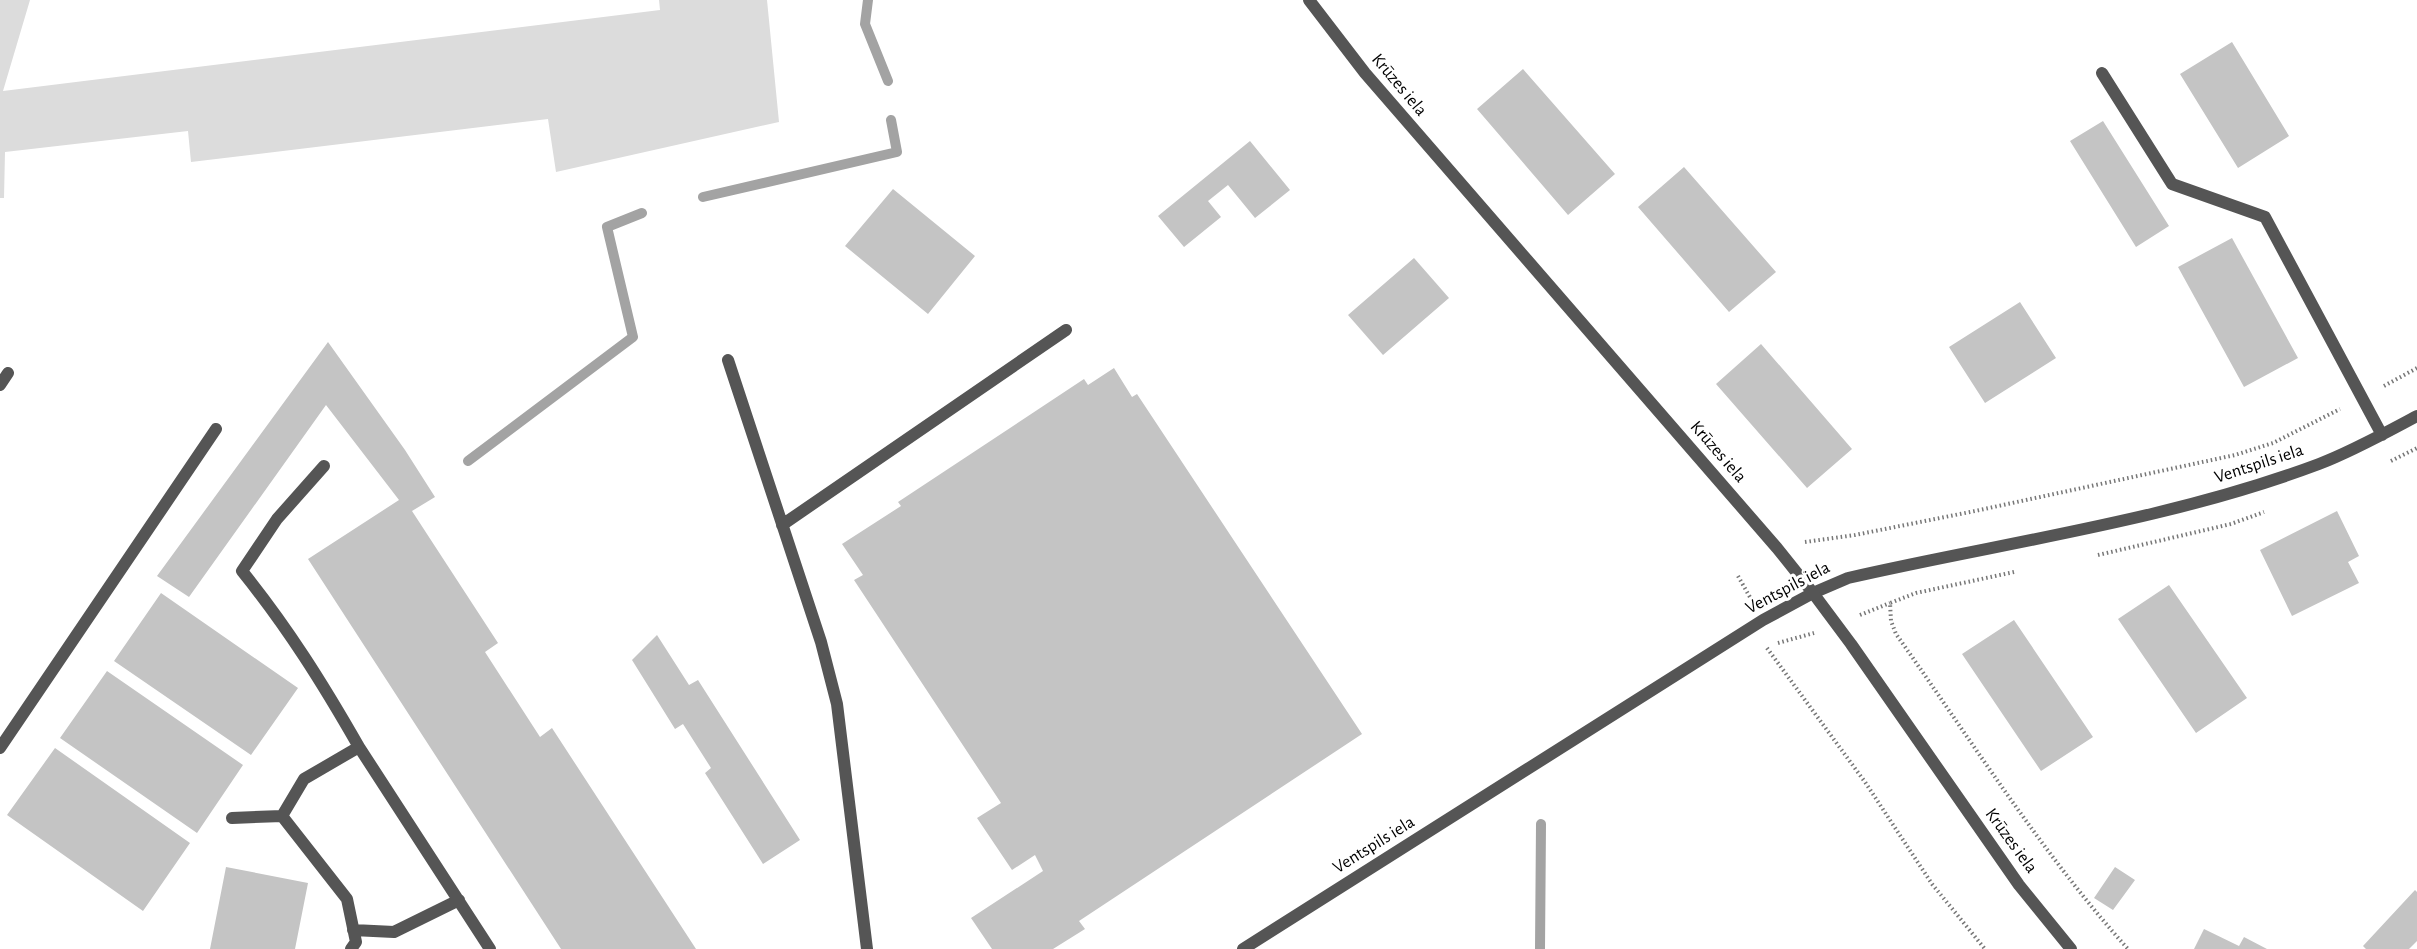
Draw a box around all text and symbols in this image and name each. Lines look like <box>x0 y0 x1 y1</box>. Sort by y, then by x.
street label: Krūzes iela <box>1368 50 1430 120</box>
street label: Krūzes iela <box>1687 418 1749 486</box>
street label: Ventspils iela <box>2212 441 2306 487</box>
street label: Ventspils iela <box>1743 558 1833 618</box>
street label: Krūzes iela <box>1982 805 2040 877</box>
street label: Ventspils iela <box>1330 813 1418 877</box>

